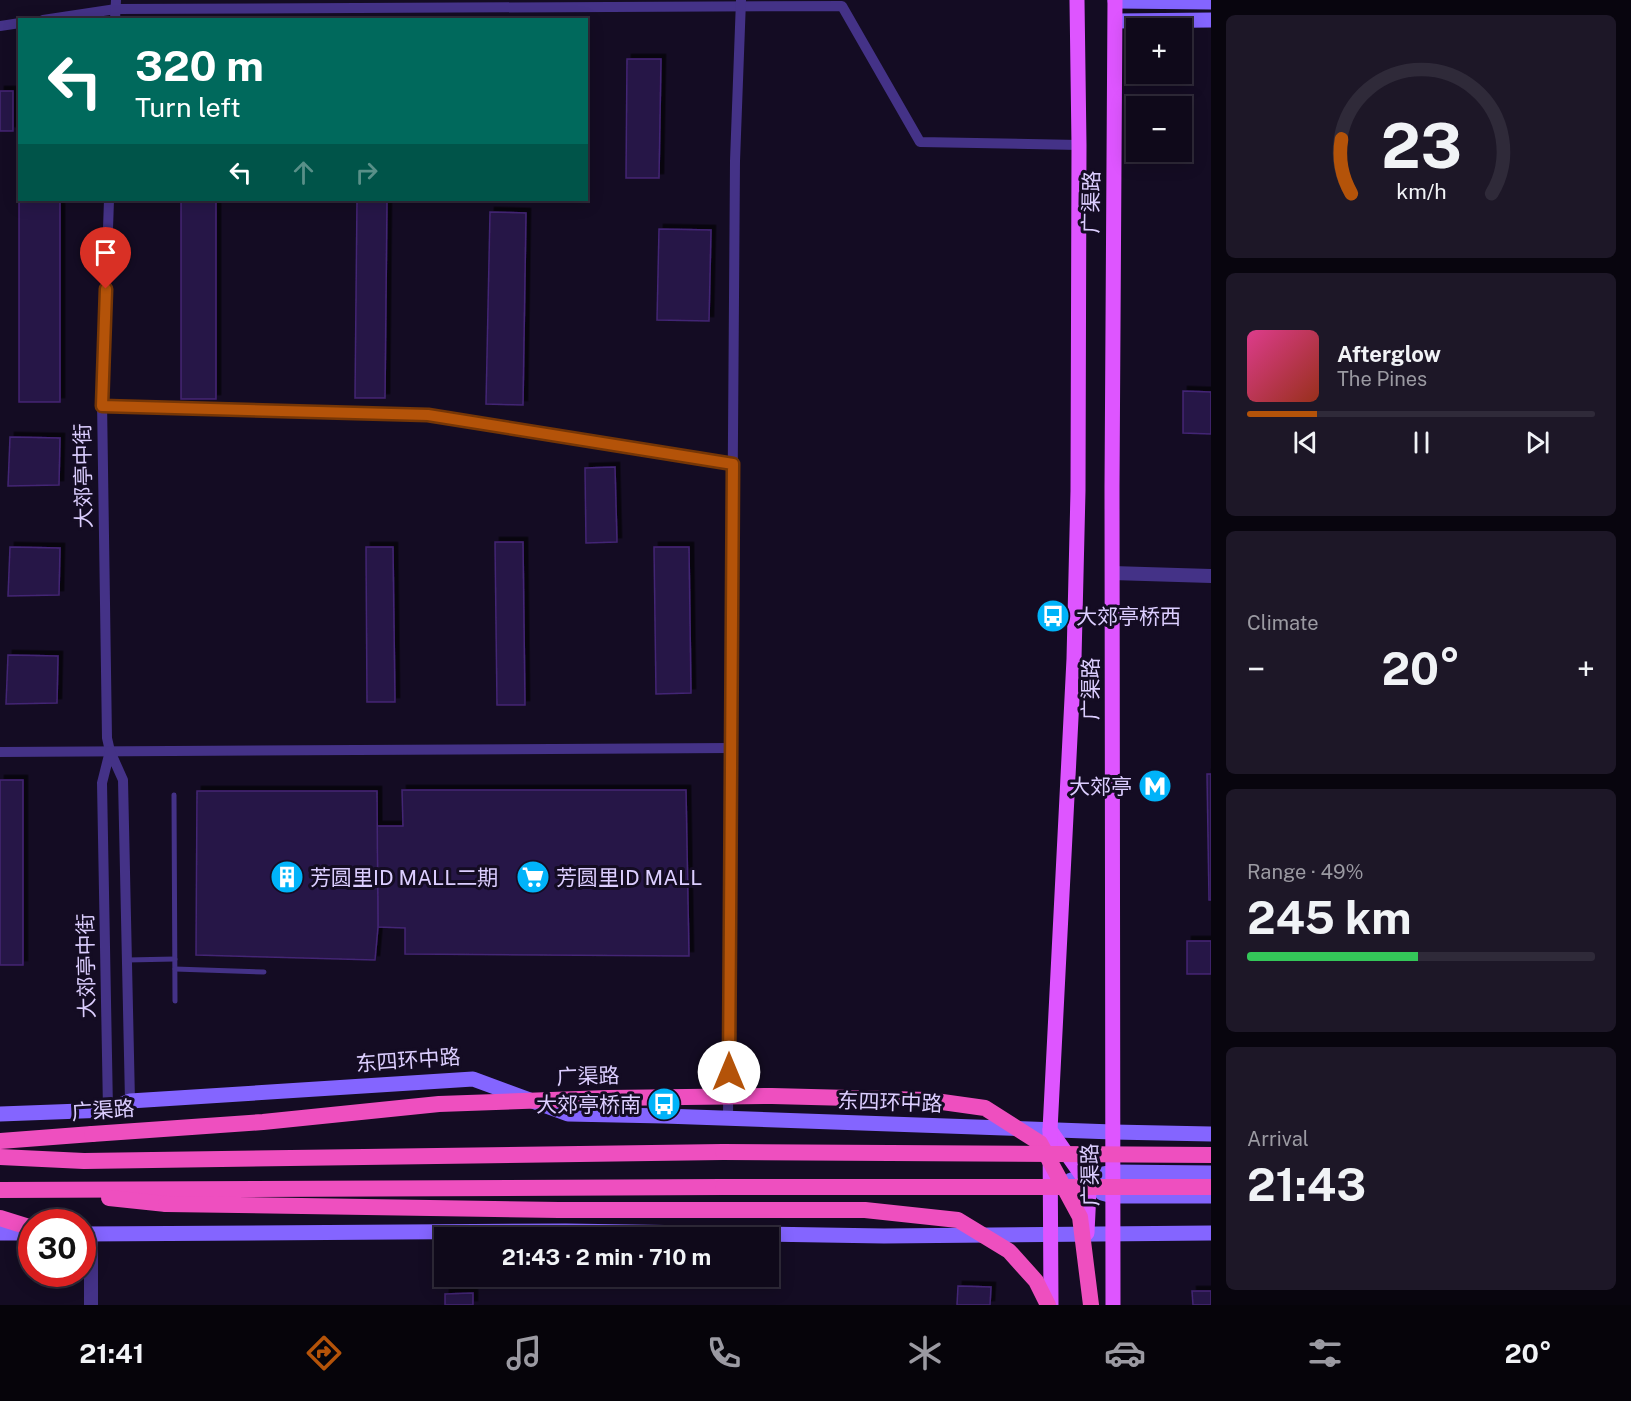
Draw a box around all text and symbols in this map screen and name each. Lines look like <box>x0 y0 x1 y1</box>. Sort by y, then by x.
map controls <box>1126 18 1192 162</box>
button: + <box>1126 18 1192 84</box>
text: 320 m <box>135 41 264 90</box>
icon: left <box>36 42 114 120</box>
text: Turn left <box>135 91 241 123</box>
button: − <box>1126 96 1192 162</box>
text: 23 <box>1380 109 1462 182</box>
icon: left <box>224 156 257 189</box>
icon: ahead <box>287 156 320 189</box>
icon: right <box>350 156 383 189</box>
street label: 广渠路 <box>1078 170 1104 234</box>
text: km/h <box>1396 179 1446 204</box>
pin <box>80 227 131 289</box>
icon: arrive <box>89 236 122 269</box>
text: Afterglow <box>1337 341 1441 367</box>
text: The Pines <box>1337 367 1427 391</box>
street label: 大郊亭中街 <box>70 423 96 529</box>
icon: previous <box>1289 426 1322 459</box>
icon: pause <box>1405 426 1438 459</box>
icon: next <box>1521 426 1554 459</box>
bus stop icon: 大郊亭桥西 <box>1035 598 1071 634</box>
place label: 大郊亭桥西 <box>1076 604 1181 629</box>
text: Climate <box>1247 611 1319 635</box>
text: 20° <box>1382 642 1460 695</box>
text: − <box>1247 650 1265 688</box>
text: + <box>1577 650 1595 688</box>
street label: 广渠路 <box>1078 658 1103 721</box>
metro station icon: 大郊亭 <box>1137 768 1173 804</box>
place label: 大郊亭 <box>1069 774 1132 799</box>
building icon: 芳圆里ID MALL二期 <box>269 859 305 895</box>
supermarket icon: 芳圆里ID MALL <box>515 859 551 895</box>
text: Range · 49% <box>1247 860 1364 884</box>
place label: 芳圆里ID MALL二期 <box>310 865 498 890</box>
place label: 芳圆里ID MALL <box>556 865 702 890</box>
text: 245 km <box>1247 891 1411 944</box>
street label: 大郊亭中街 <box>73 913 99 1019</box>
position arrow <box>697 1040 761 1104</box>
street label: 东四环中路 <box>355 1044 461 1076</box>
street label: 广渠路 <box>556 1062 620 1090</box>
bus stop icon: 大郊亭桥南 <box>646 1086 682 1122</box>
street label: 东四环中路 <box>837 1088 943 1116</box>
place label: 大郊亭桥南 <box>536 1092 641 1117</box>
street label: 广渠路 <box>71 1095 135 1125</box>
text: Arrival <box>1247 1127 1309 1151</box>
street label: 广渠路 <box>1077 1143 1103 1207</box>
text: 21:43 <box>1247 1158 1366 1211</box>
speed limit sign: 30 <box>18 1209 96 1287</box>
text: 21:43 · 2 min · 710 m <box>502 1244 711 1270</box>
icon: directions <box>303 1332 345 1374</box>
icon: music <box>503 1332 545 1374</box>
icon: phone <box>703 1332 745 1374</box>
icon: climate <box>904 1332 946 1374</box>
icon: car <box>1104 1332 1146 1374</box>
icon: filters <box>1304 1332 1346 1374</box>
text: 21:41 <box>79 1337 144 1369</box>
text: 20° <box>1504 1337 1552 1369</box>

